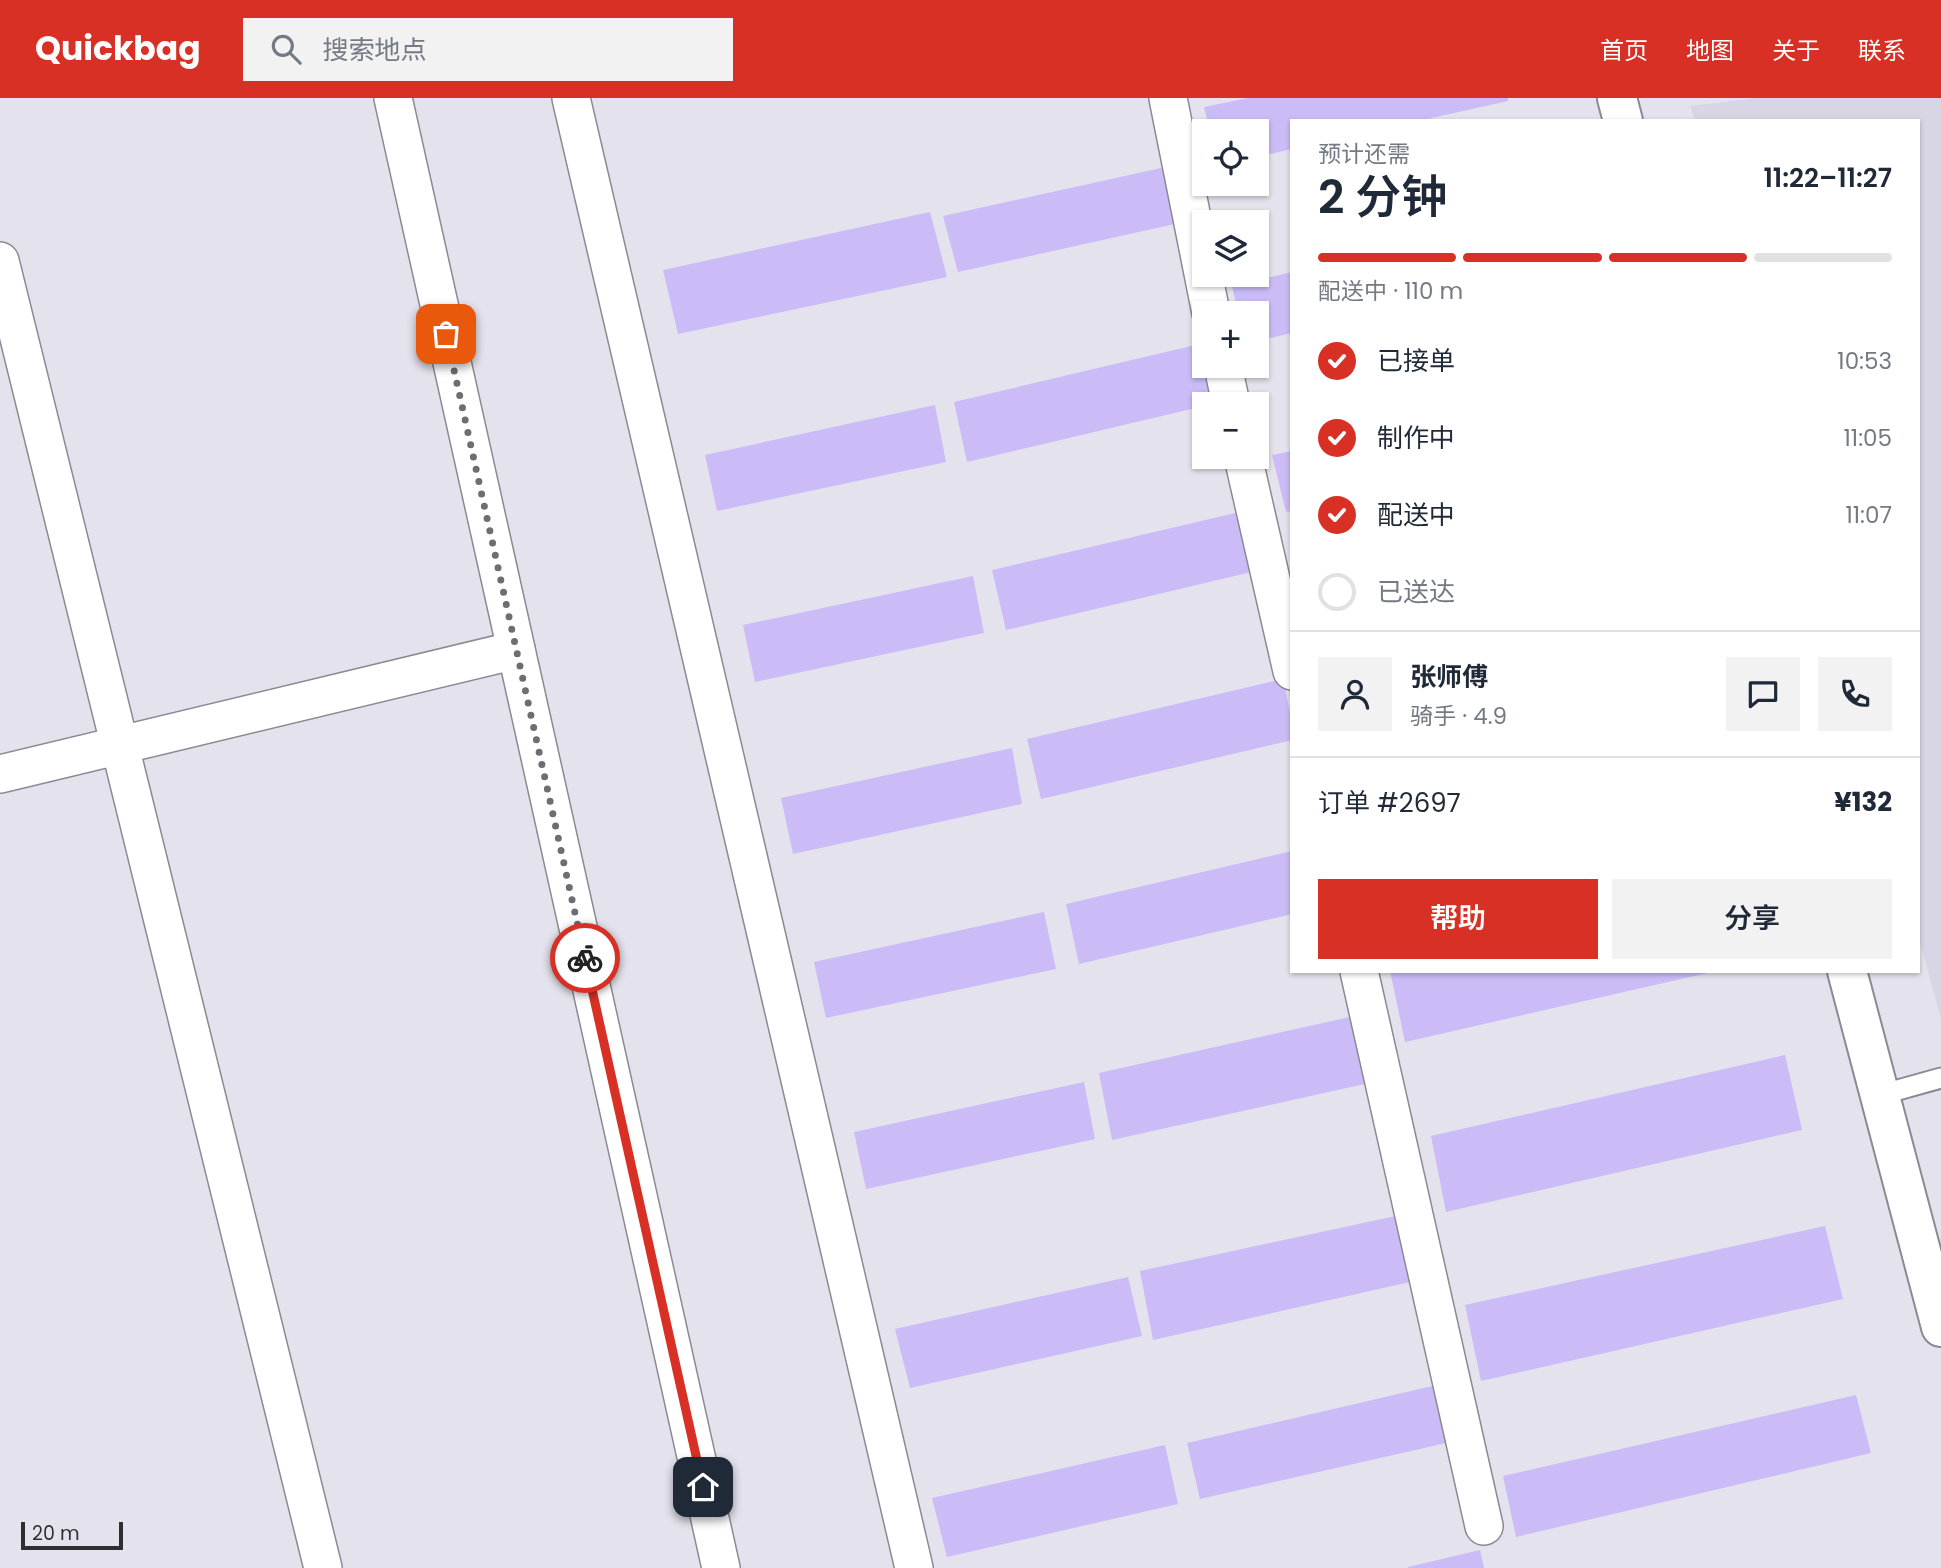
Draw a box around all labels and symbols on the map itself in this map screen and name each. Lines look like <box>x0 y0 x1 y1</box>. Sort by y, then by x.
pin <box>416 304 476 364</box>
courier <box>550 923 620 993</box>
pin <box>673 1457 733 1517</box>
scale bar <box>21 1519 122 1551</box>

